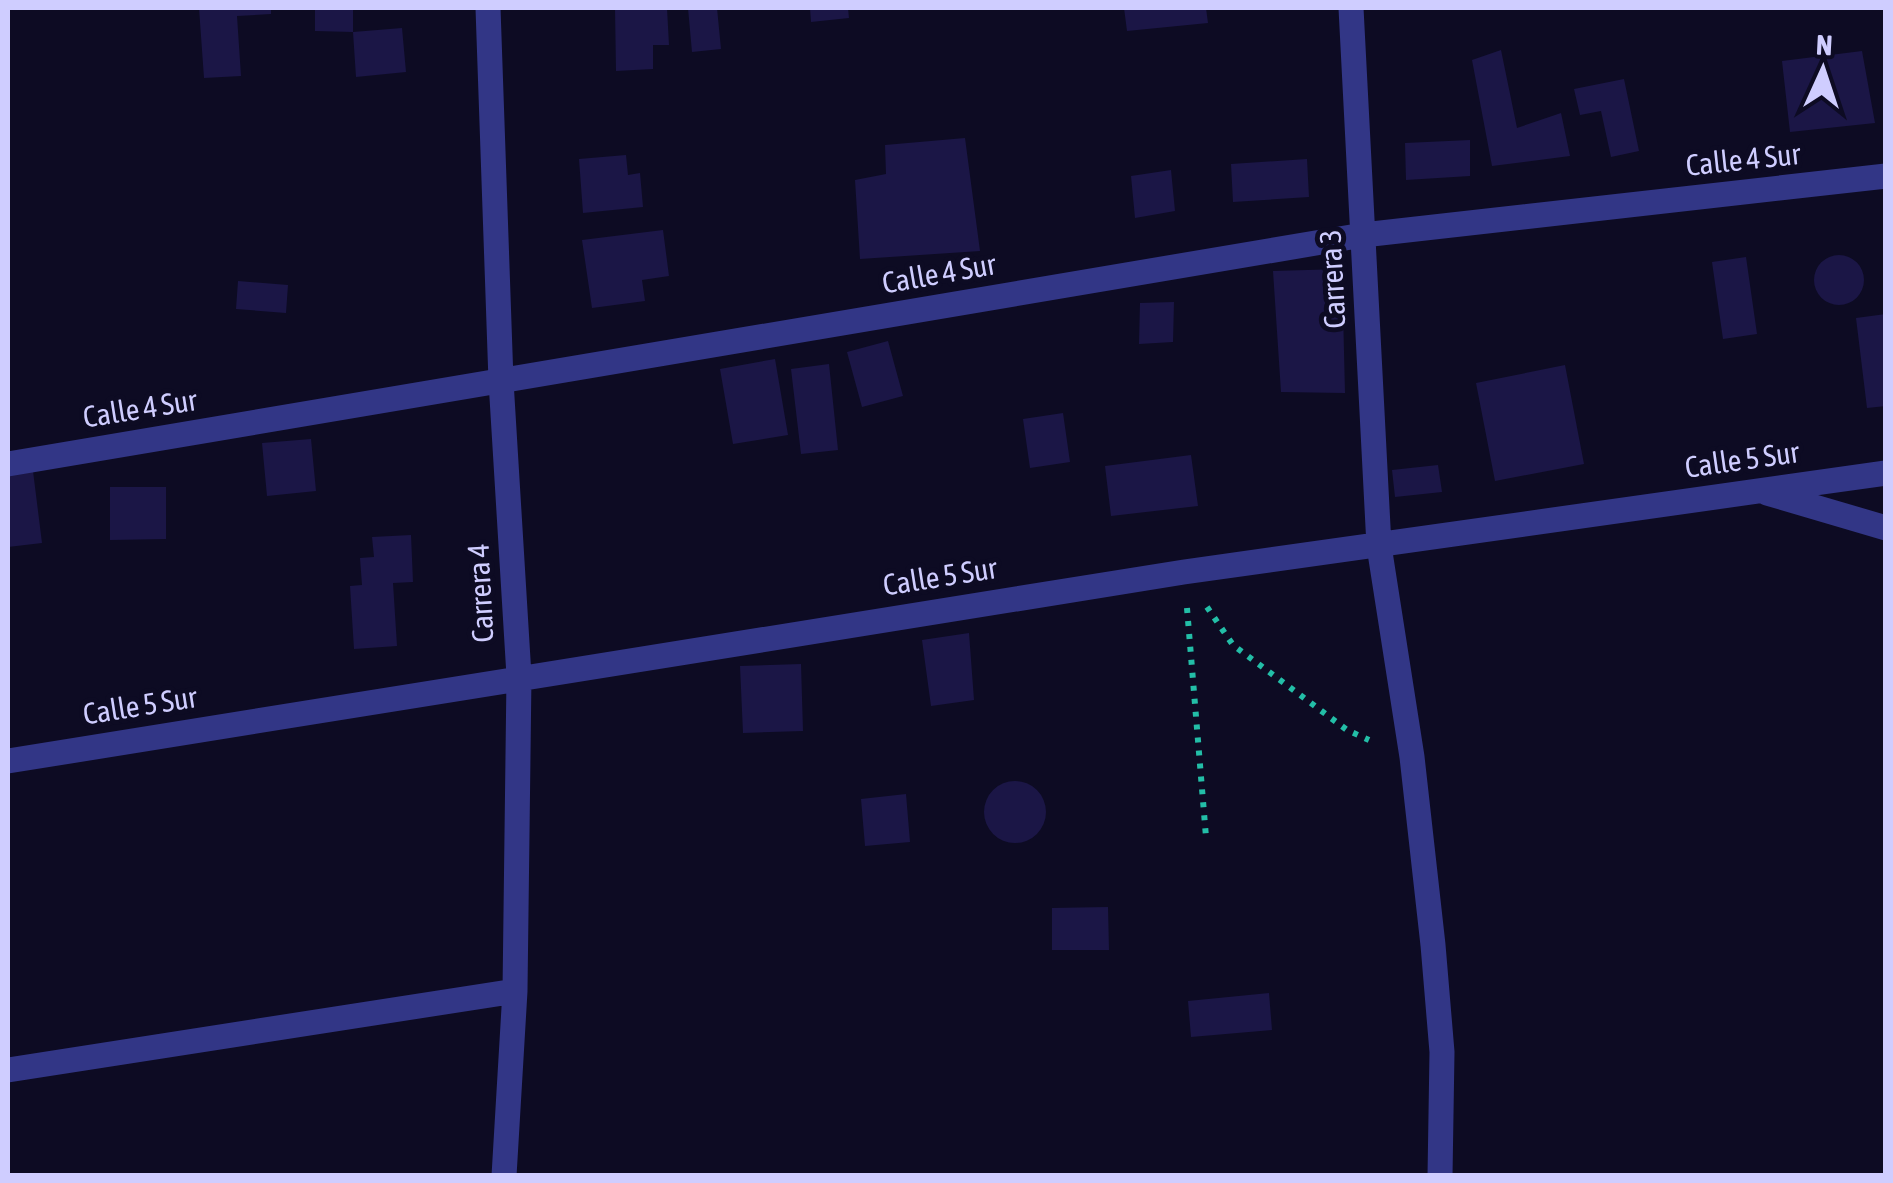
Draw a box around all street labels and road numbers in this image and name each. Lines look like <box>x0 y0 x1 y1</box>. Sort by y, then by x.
street label: Calle 4 Sur <box>1684 136 1803 182</box>
street label: Carrera 3 <box>1312 229 1352 329</box>
street label: Calle 4 Sur <box>879 246 999 300</box>
street label: Calle 4 Sur <box>80 382 200 434</box>
street label: Calle 5 Sur <box>1683 434 1802 484</box>
street label: Carrera 4 <box>460 543 500 643</box>
street label: Calle 5 Sur <box>880 550 1000 602</box>
street label: Calle 5 Sur <box>80 679 200 731</box>

